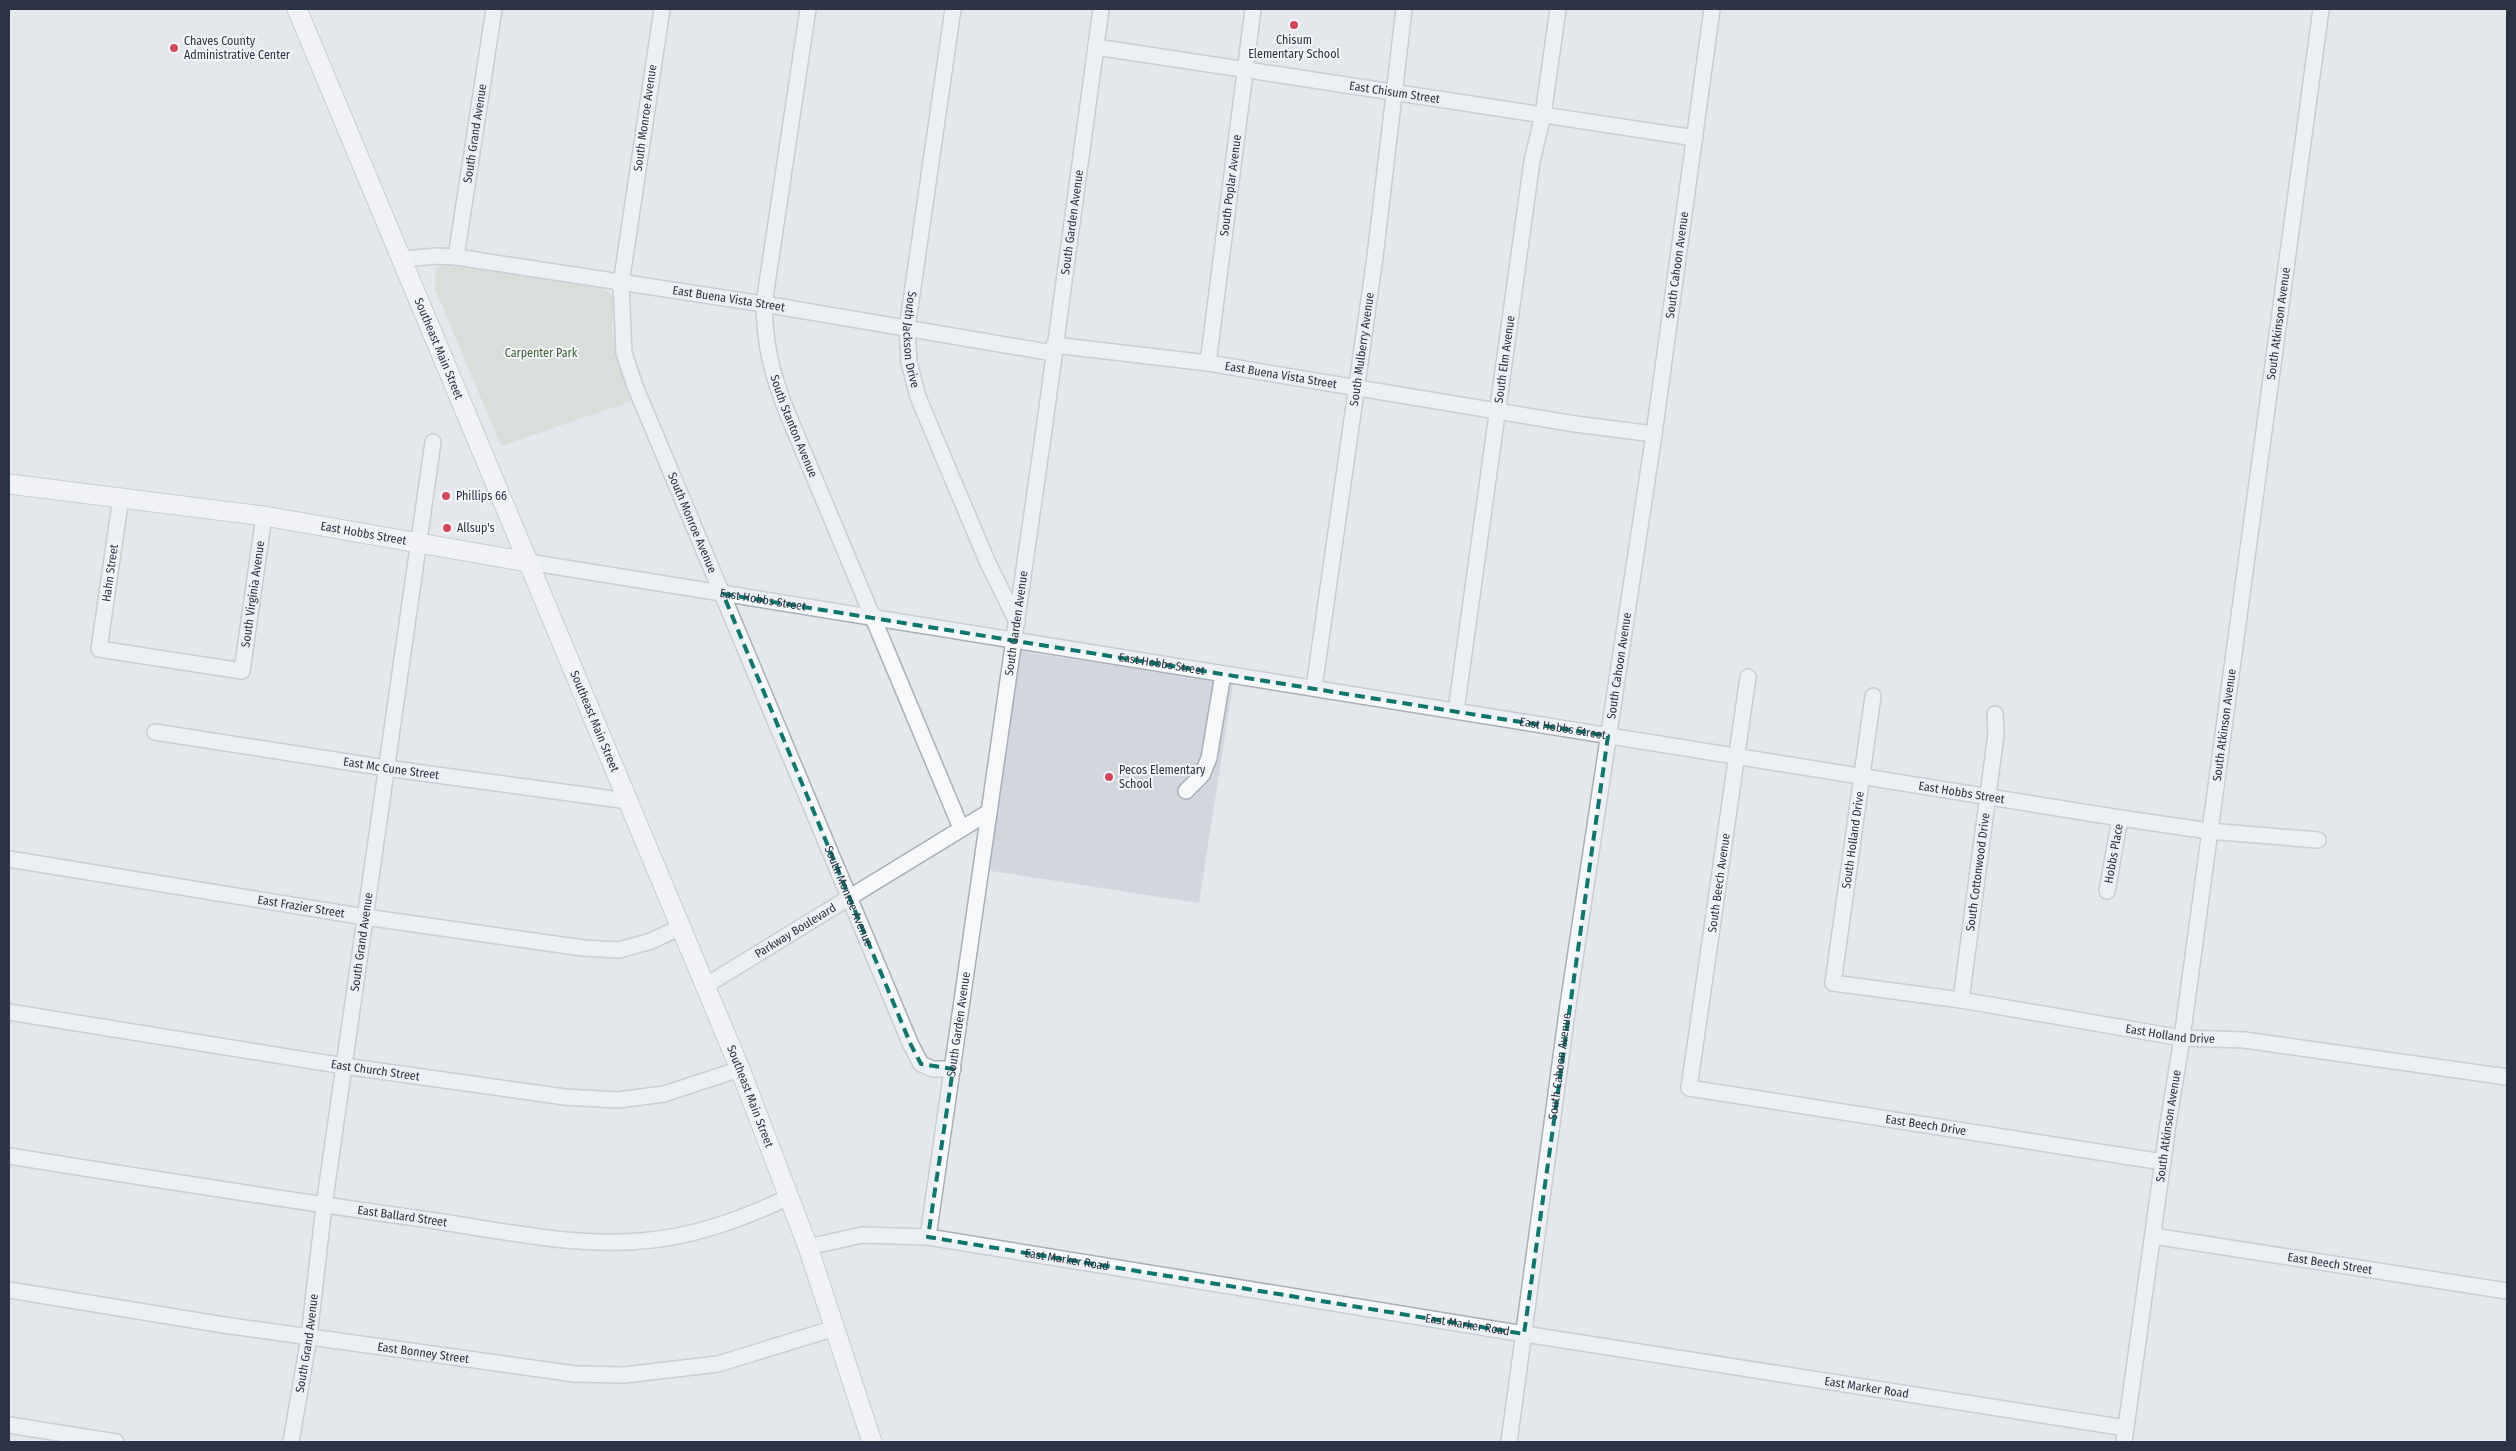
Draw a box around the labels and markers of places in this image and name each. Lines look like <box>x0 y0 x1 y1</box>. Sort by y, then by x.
marker: Chisum Elementary School <box>1288 19 1300 31</box>
place label: Chisum Elementary School <box>1248 33 1340 61</box>
place label: Chaves County Administrative Center <box>184 34 291 62</box>
marker: Chaves County Administrative Center <box>168 42 180 54</box>
place label: Phillips 66 <box>456 489 507 503</box>
marker: Phillips 66 <box>440 490 452 502</box>
place label: Allsup's <box>457 521 495 535</box>
marker: Allsup's <box>441 522 453 534</box>
place label: Pecos Elementary School <box>1119 763 1206 791</box>
marker: Pecos Elementary School <box>1103 771 1115 783</box>

